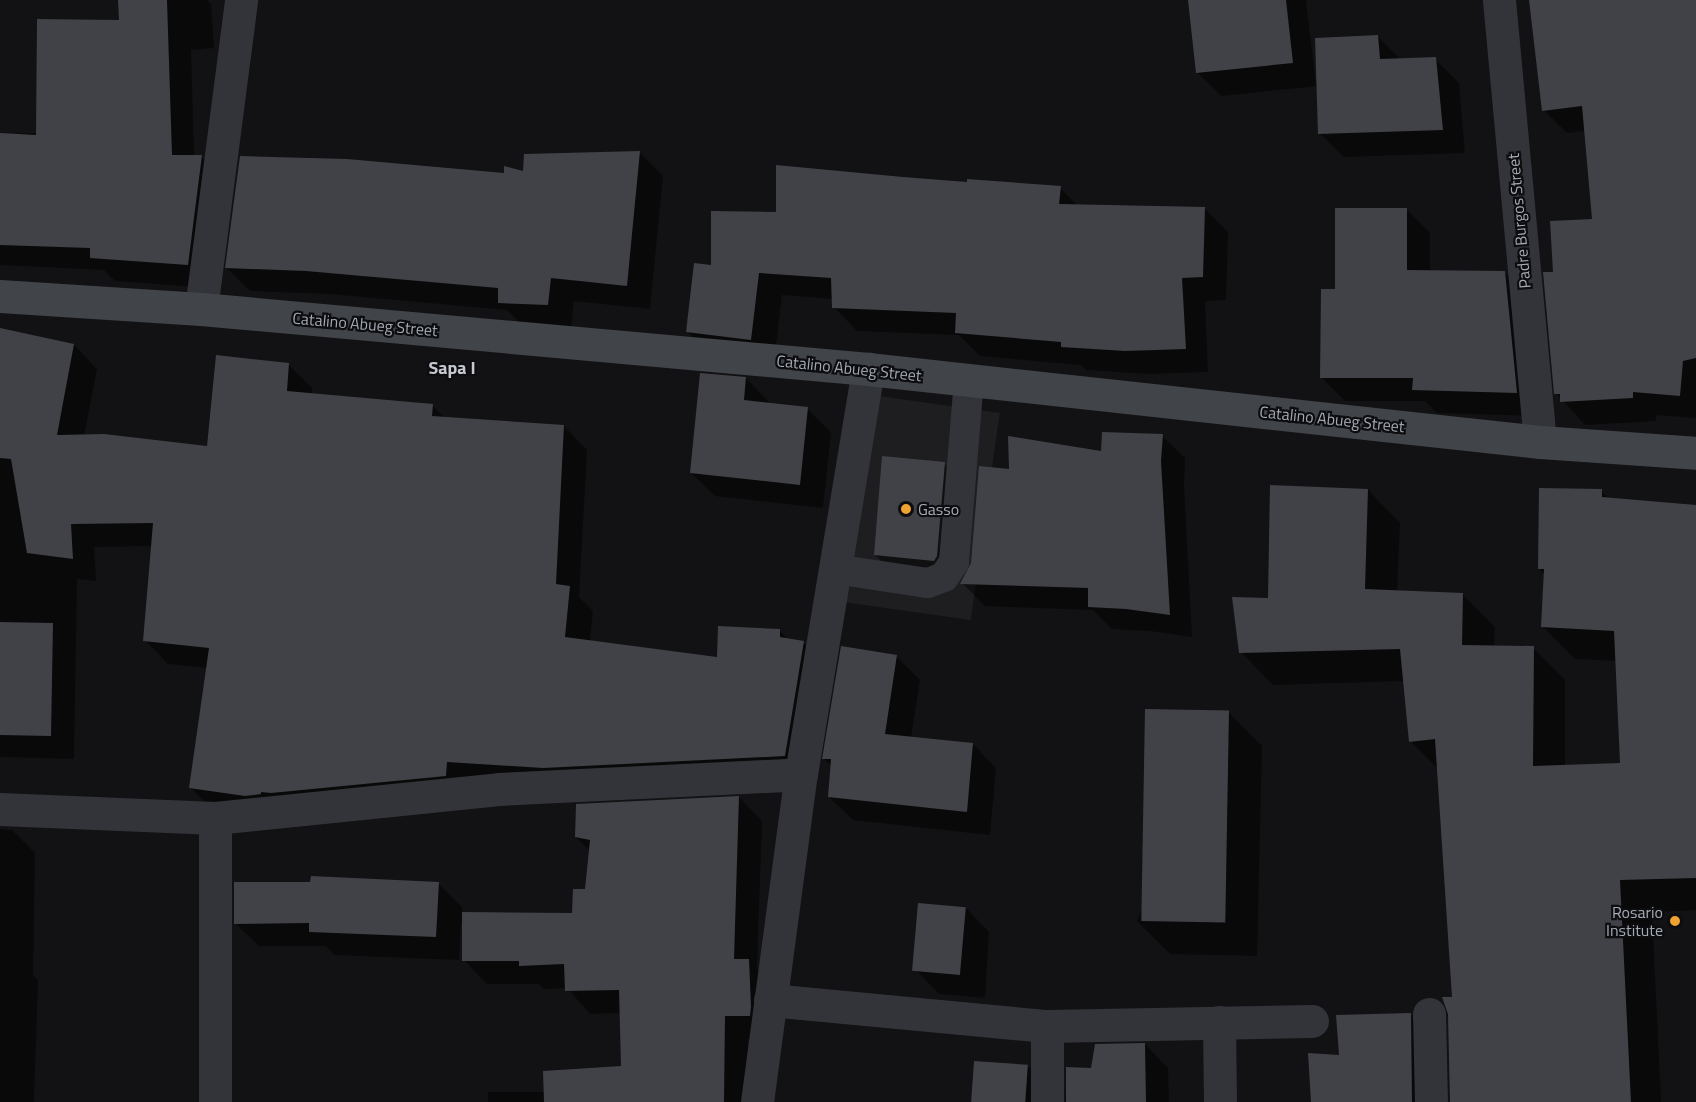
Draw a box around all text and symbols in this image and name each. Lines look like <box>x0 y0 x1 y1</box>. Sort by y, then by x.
street label: Padre Burgos Street <box>1504 153 1534 289</box>
street label: Catalino Abueg Street <box>292 308 438 340</box>
street label: Catalino Abueg Street <box>776 351 922 385</box>
district label: Sapa I <box>428 357 476 379</box>
street label: Catalino Abueg Street <box>1259 402 1405 436</box>
place label: Gasso <box>918 499 959 519</box>
marker: Gasso <box>899 502 913 516</box>
place label: Rosario Institute <box>1606 902 1663 940</box>
marker: Rosario Institute <box>1668 914 1682 928</box>

